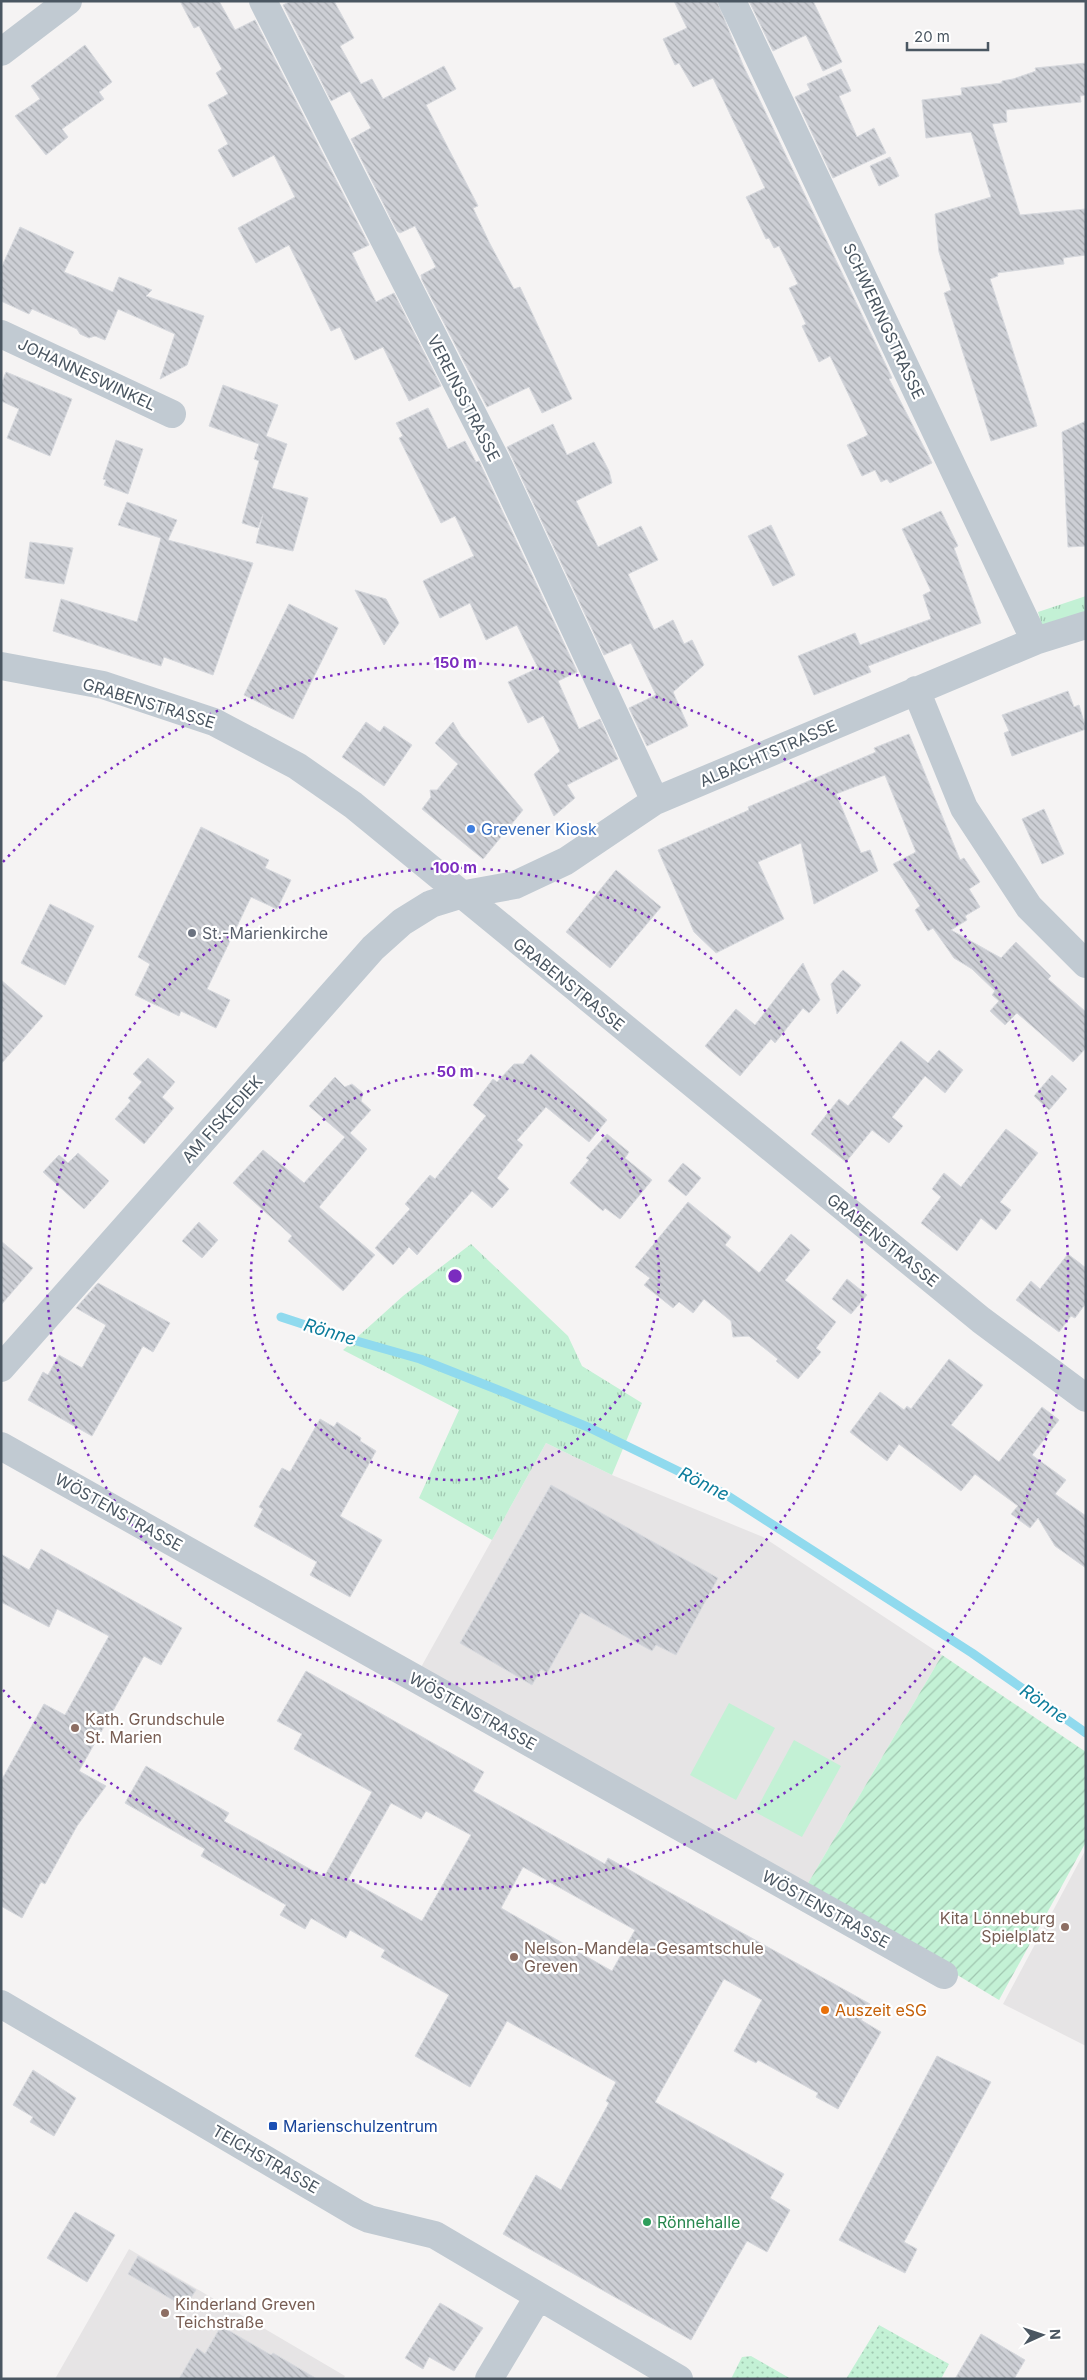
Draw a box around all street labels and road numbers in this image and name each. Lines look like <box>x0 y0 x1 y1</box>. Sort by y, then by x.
street label: SCHWERINGSTRASSE <box>839 240 929 402</box>
street label: VEREINSSTRASSE <box>423 331 505 465</box>
street label: JOHANNESWINKEL <box>15 333 159 415</box>
street label: GRABENSTRASSE <box>80 673 218 733</box>
street label: ALBACHTSTRASSE <box>696 715 840 791</box>
street label: GRABENSTRASSE <box>509 933 629 1035</box>
street label: AM FISKEDIEK <box>178 1071 267 1167</box>
street label: GRABENSTRASSE <box>823 1189 943 1291</box>
street label: WÖSTENSTRASSE <box>52 1469 186 1555</box>
street label: WÖSTENSTRASSE <box>406 1668 540 1754</box>
street label: WÖSTENSTRASSE <box>759 1866 893 1952</box>
street label: TEICHSTRASSE <box>209 2120 323 2198</box>

